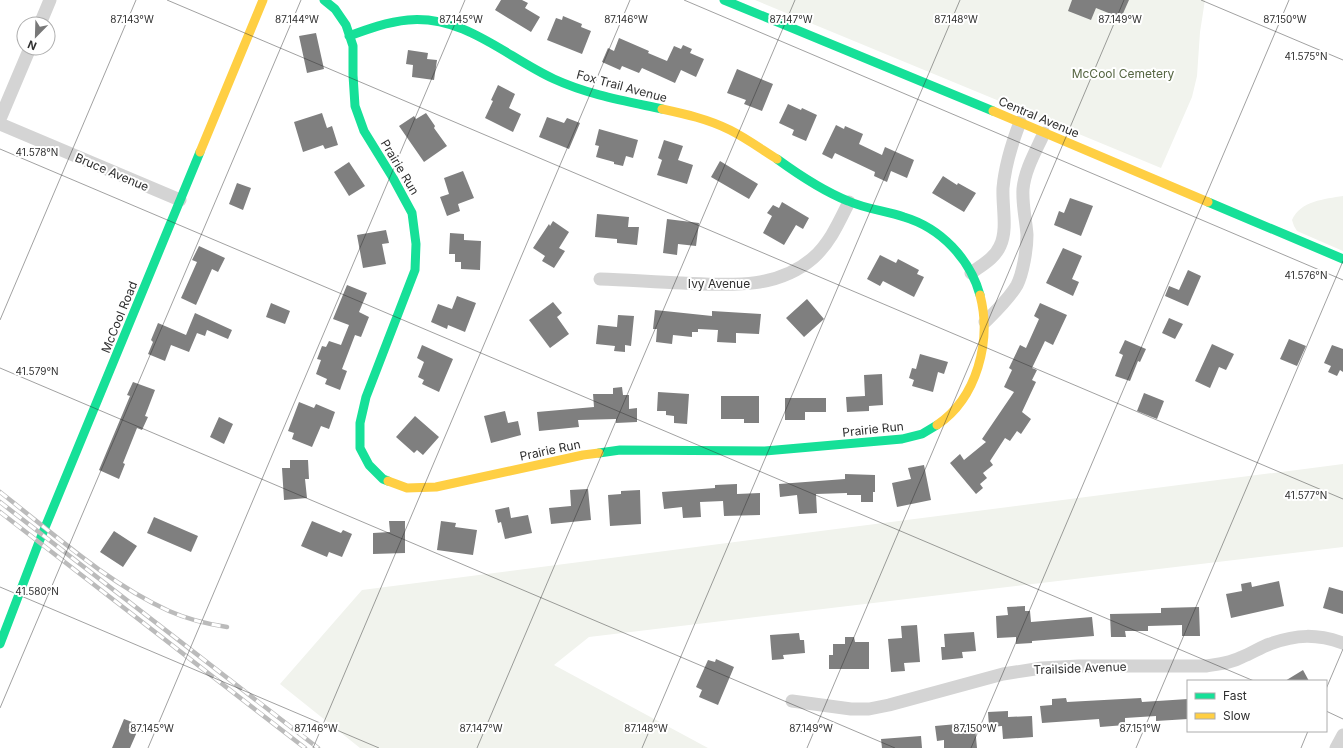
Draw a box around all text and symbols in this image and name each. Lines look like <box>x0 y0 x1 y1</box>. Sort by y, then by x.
text: 87.143°W <box>110 13 154 25</box>
text: 87.144°W <box>275 13 319 25</box>
text: 87.145°W <box>439 13 483 25</box>
text: 87.146°W <box>604 13 648 25</box>
text: 87.147°W <box>769 13 813 25</box>
text: 87.148°W <box>934 13 978 25</box>
text: 87.149°W <box>1098 13 1142 25</box>
text: 87.150°W <box>1263 13 1307 25</box>
north arrow <box>16 16 56 56</box>
text: N <box>25 37 39 53</box>
text: 41.575°N <box>1285 50 1327 62</box>
park label: McCool Cemetery <box>1072 66 1175 81</box>
street label: Fox Trail Avenue <box>575 67 669 105</box>
street label: Central Avenue <box>996 93 1082 141</box>
street label: Prairie Run <box>378 137 422 197</box>
text: 41.578°N <box>16 146 58 158</box>
street label: Bruce Avenue <box>73 150 151 194</box>
text: 41.576°N <box>1285 269 1327 281</box>
street label: Ivy Avenue <box>688 276 750 291</box>
street label: McCool Road <box>98 279 140 355</box>
text: 41.579°N <box>15 365 59 377</box>
street label: Prairie Run <box>842 418 904 440</box>
street label: Prairie Run <box>518 436 582 464</box>
text: 41.577°N <box>1285 489 1327 501</box>
text: 41.580°N <box>15 585 59 597</box>
street label: Trailside Avenue <box>1033 659 1127 677</box>
legend <box>1187 680 1327 732</box>
text: Fast <box>1223 688 1247 703</box>
text: Slow <box>1223 708 1251 723</box>
text: 87.145°W <box>130 722 174 734</box>
text: 87.146°W <box>294 722 338 734</box>
text: 87.147°W <box>459 722 503 734</box>
text: 87.148°W <box>624 722 668 734</box>
text: 87.149°W <box>789 722 833 734</box>
text: 87.150°W <box>953 722 997 734</box>
text: 87.151°W <box>1119 722 1161 734</box>

